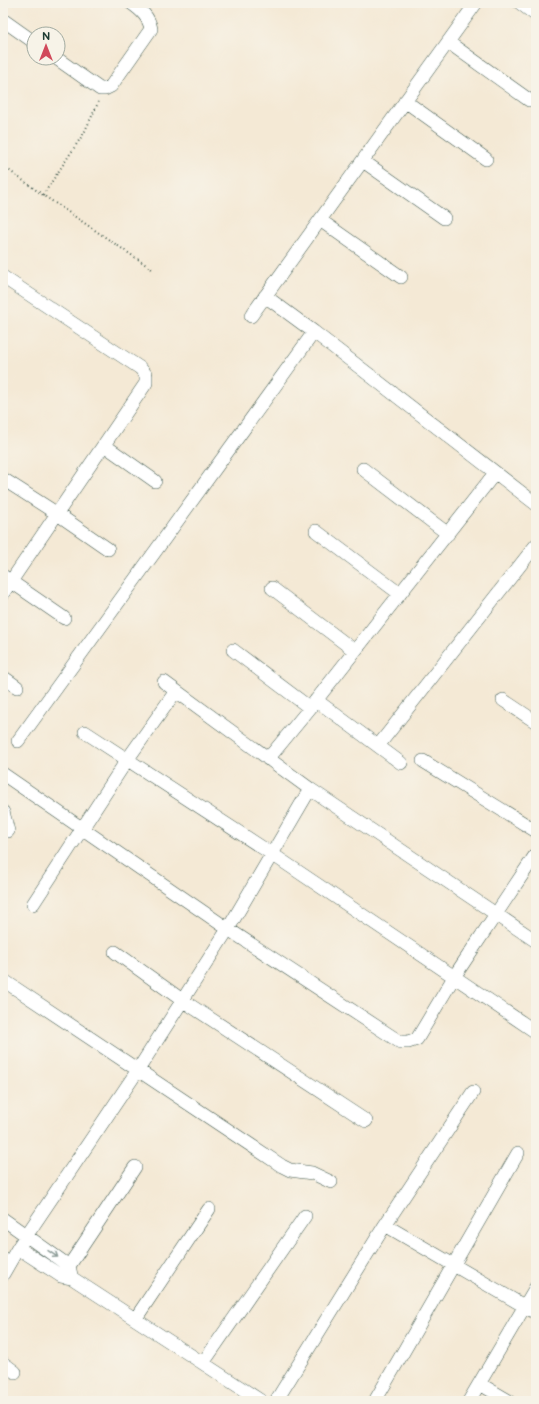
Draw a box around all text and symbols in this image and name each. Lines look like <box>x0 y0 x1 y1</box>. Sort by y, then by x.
north arrow <box>26 26 66 66</box>
text: N <box>42 30 50 43</box>
one-way arrow <box>47 1250 58 1258</box>

